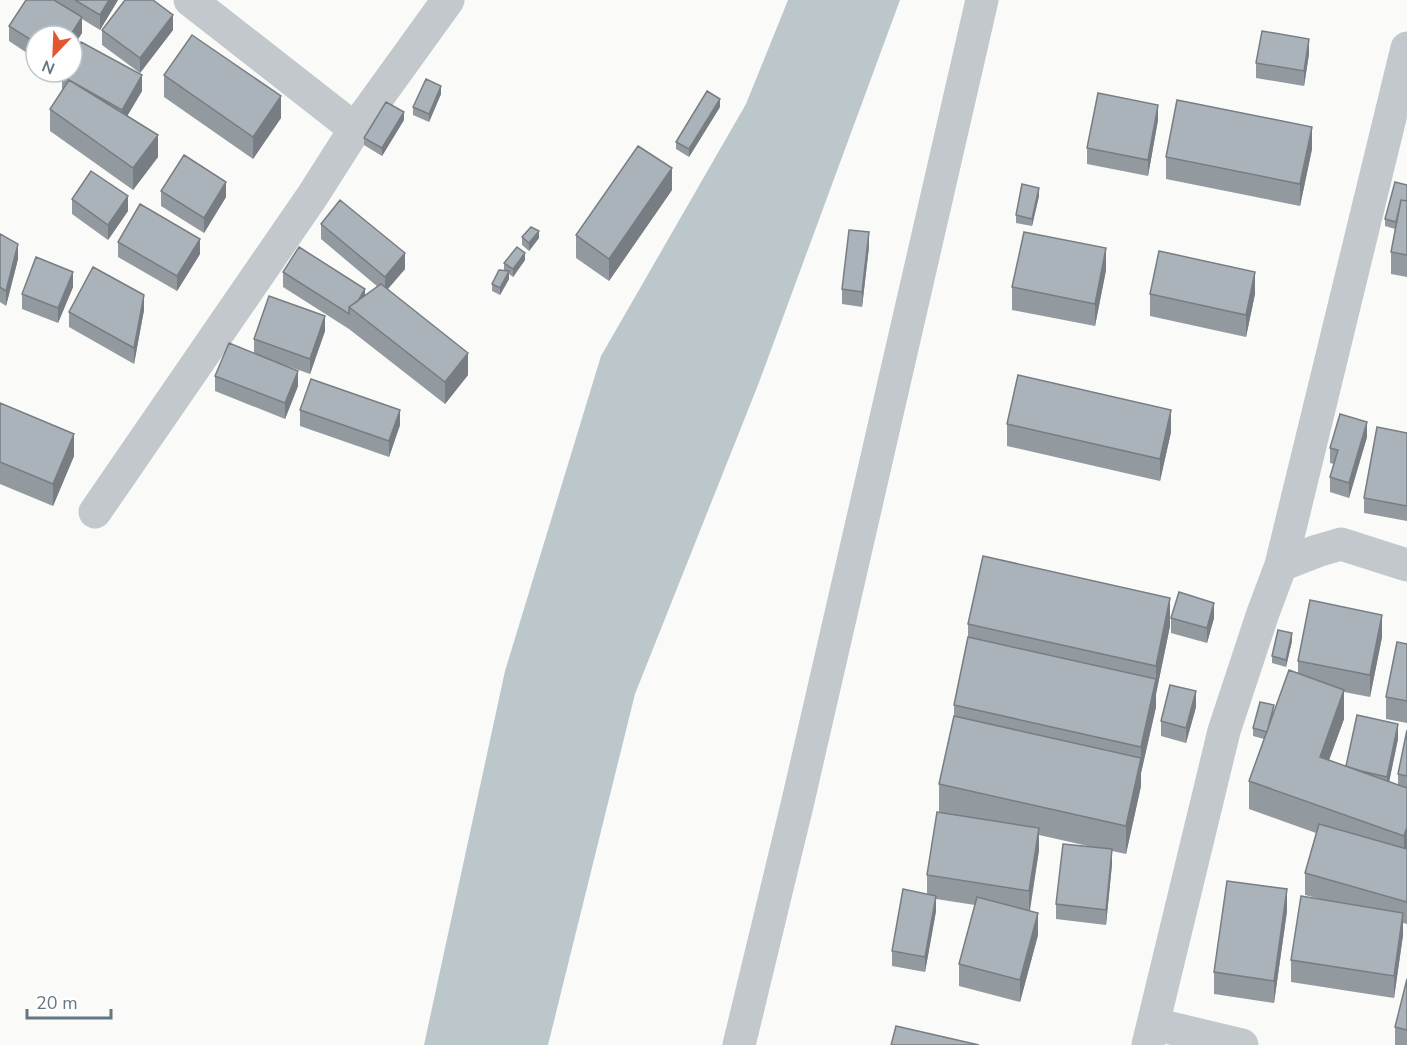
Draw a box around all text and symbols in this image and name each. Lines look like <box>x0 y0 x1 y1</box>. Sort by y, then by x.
north arrow <box>24 24 84 84</box>
text: N <box>39 54 58 79</box>
scale bar <box>27 982 111 1020</box>
text: 20 m <box>36 991 78 1015</box>

